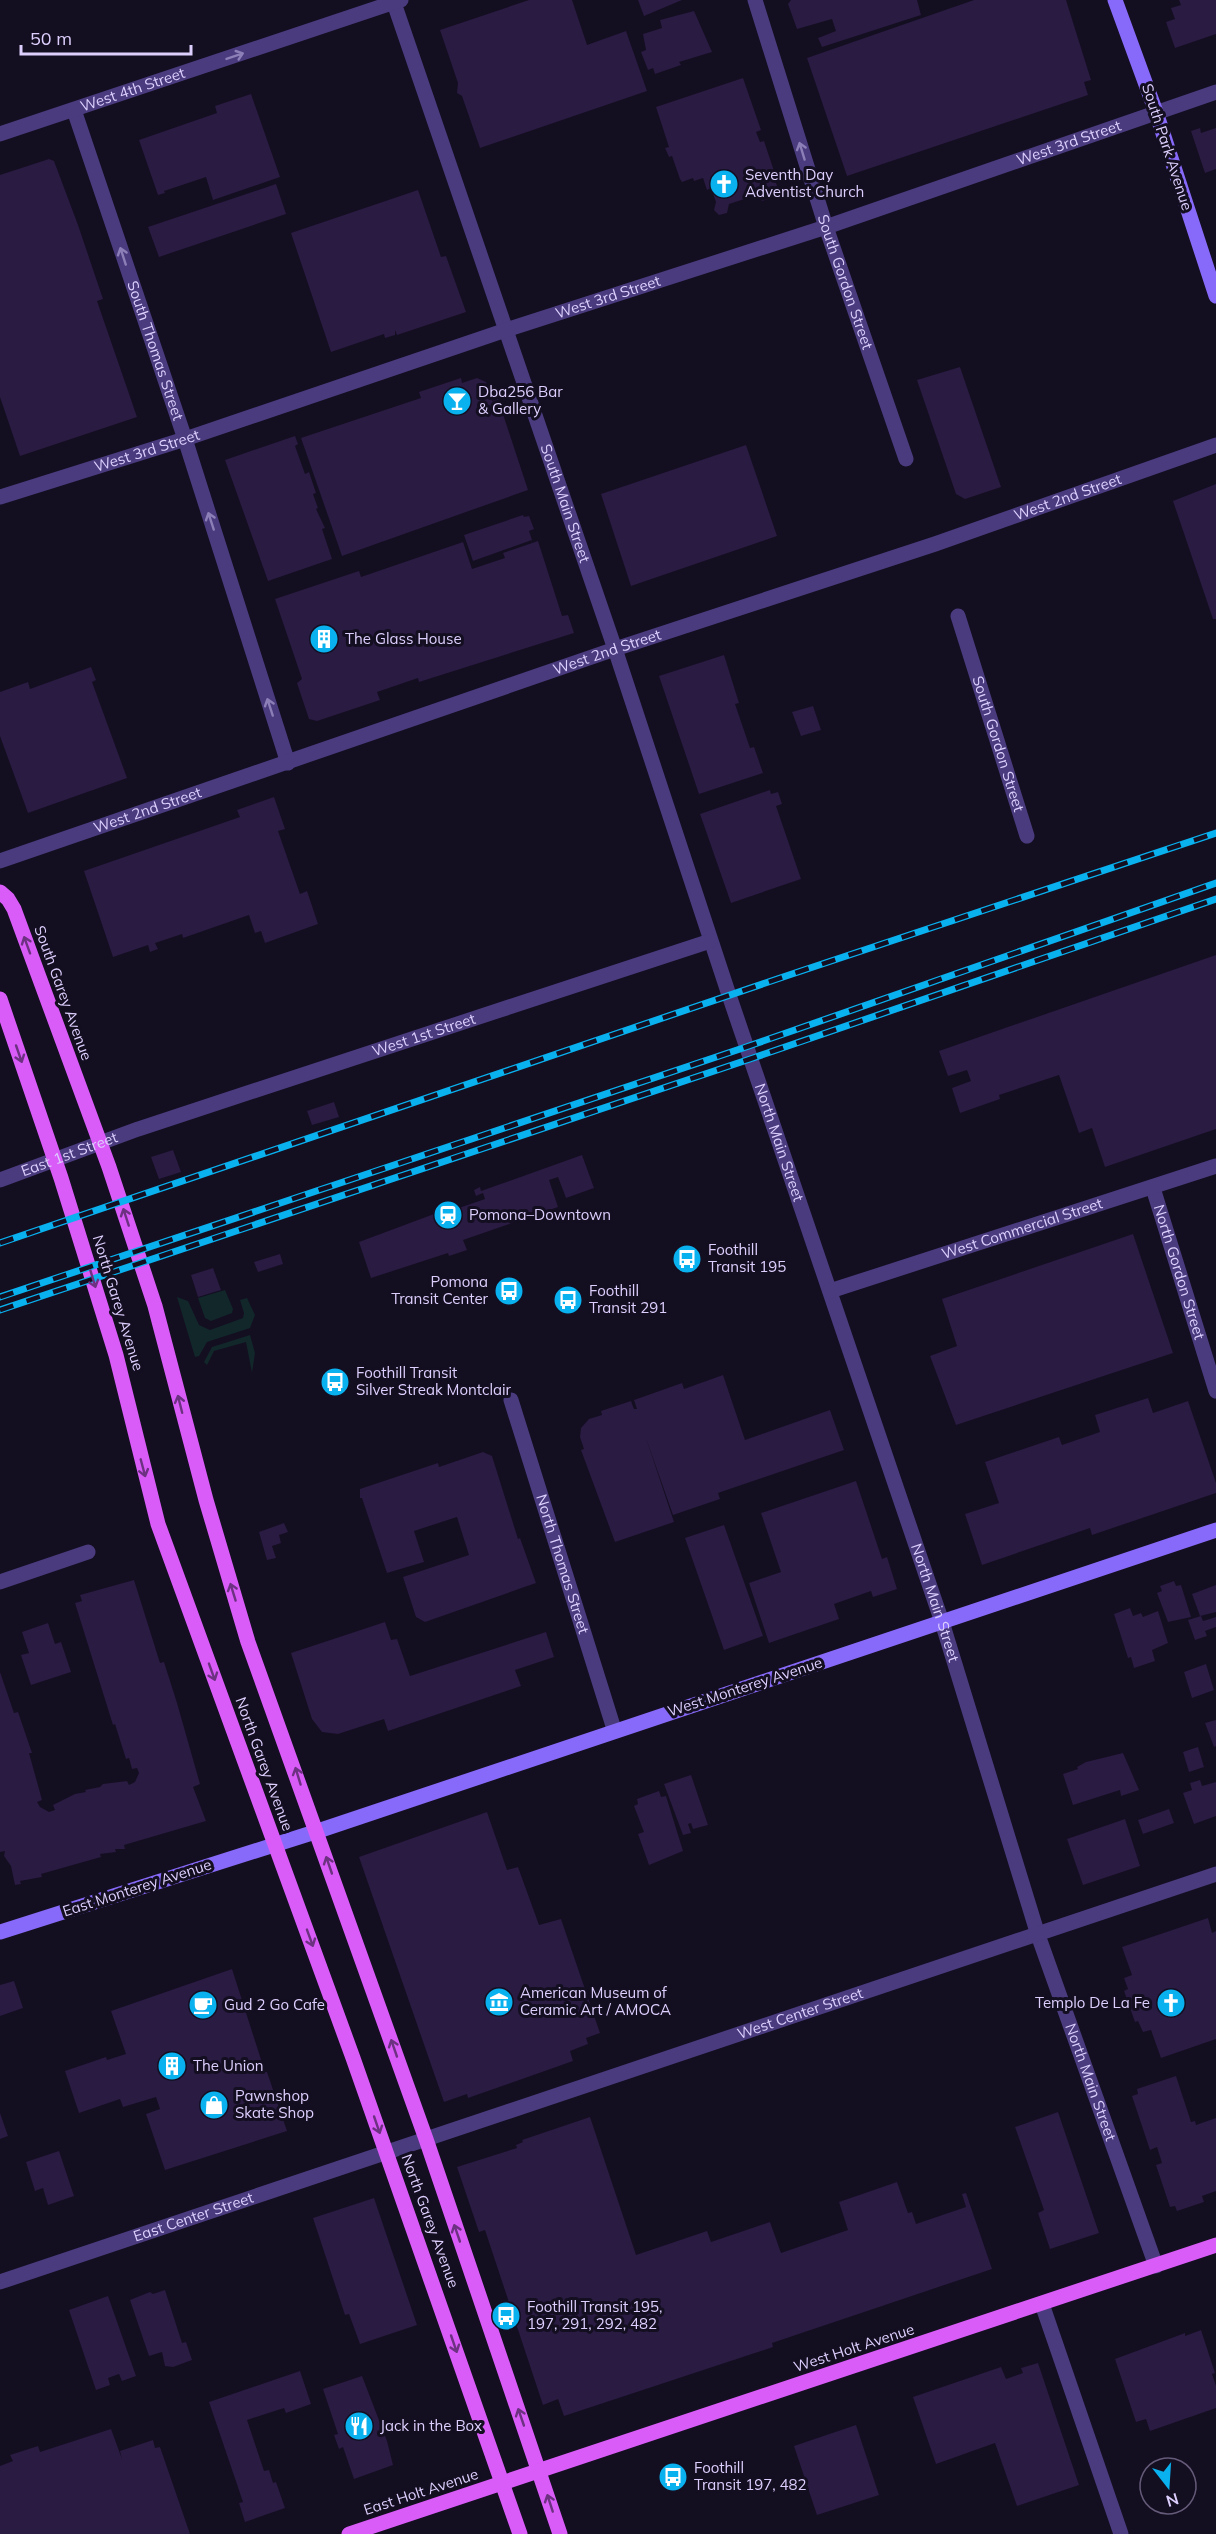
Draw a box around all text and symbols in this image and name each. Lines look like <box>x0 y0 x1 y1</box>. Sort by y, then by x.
scale bar <box>21 18 190 56</box>
text: 50 m <box>30 27 72 50</box>
one-way arrow <box>225 50 244 61</box>
street label: West 4th Street <box>78 63 187 115</box>
street label: South Park Avenue <box>1138 81 1197 213</box>
street label: West 3rd Street <box>1014 116 1123 169</box>
one-way arrow <box>796 142 807 161</box>
place label: Seventh Day Adventist Church <box>745 165 864 201</box>
church icon: Seventh Day Adventist Church <box>708 168 740 200</box>
street label: South Gordon Street <box>814 212 877 352</box>
one-way arrow <box>117 247 128 266</box>
street label: West 3rd Street <box>553 271 663 323</box>
street label: South Thomas Street <box>123 278 188 423</box>
place label: Dba256 Bar & Gallery <box>478 382 563 418</box>
bar icon: Dba256 Bar & Gallery <box>441 385 473 417</box>
street label: West 3rd Street <box>92 425 202 476</box>
street label: South Main Street <box>537 441 595 565</box>
street label: West 2nd Street <box>1011 469 1124 524</box>
one-way arrow <box>205 512 216 531</box>
building icon: The Glass House <box>308 623 340 655</box>
street label: West 2nd Street <box>550 625 663 679</box>
place label: The Glass House <box>345 629 462 648</box>
street label: South Gordon Street <box>968 673 1029 814</box>
one-way arrow <box>264 698 275 717</box>
street label: West 2nd Street <box>91 782 204 837</box>
street label: South Garey Avenue <box>30 923 97 1063</box>
one-way arrow <box>21 937 32 955</box>
street label: West 1st Street <box>370 1009 478 1060</box>
one-way arrow <box>14 1044 25 1063</box>
street label: North Main Street <box>751 1081 808 1204</box>
street label: East 1st Street <box>18 1127 120 1180</box>
street label: West Commercial Street <box>939 1193 1105 1263</box>
station icon: Pomona–Downtown <box>432 1199 464 1231</box>
street label: North Gordon Street <box>1150 1202 1209 1342</box>
place label: Pomona–Downtown <box>469 1205 611 1224</box>
one-way arrow <box>119 1208 130 1227</box>
street label: North Garey Avenue <box>89 1233 148 1373</box>
place label: Foothill Transit 195 <box>708 1240 786 1276</box>
bus stop icon: Foothill Transit 195 <box>671 1243 703 1275</box>
one-way arrow <box>88 1269 99 1288</box>
place label: Pomona Transit Center <box>391 1272 489 1308</box>
bus stop icon: Pomona Transit Center <box>493 1275 525 1307</box>
place label: Foothill Transit 291 <box>589 1281 667 1317</box>
bus stop icon: Foothill Transit 291 <box>552 1284 584 1316</box>
place label: Foothill Transit Silver Streak Montclair <box>356 1363 512 1399</box>
bus stop icon: Foothill Transit Silver Streak Montclair <box>319 1366 351 1398</box>
one-way arrow <box>174 1395 185 1414</box>
one-way arrow <box>138 1458 150 1477</box>
street label: North Thomas Street <box>532 1492 594 1636</box>
street label: North Main Street <box>907 1541 964 1664</box>
one-way arrow <box>227 1583 238 1602</box>
street label: West Monterey Avenue <box>665 1653 825 1721</box>
one-way arrow <box>207 1663 218 1681</box>
street label: North Garey Avenue <box>231 1694 298 1833</box>
one-way arrow <box>292 1767 303 1786</box>
street label: East Monterey Avenue <box>60 1854 214 1921</box>
one-way arrow <box>323 1856 334 1874</box>
one-way arrow <box>305 1928 316 1946</box>
place label: American Museum of Ceramic Art / AMOCA <box>520 1983 671 2019</box>
street label: West Center Street <box>735 1983 865 2043</box>
museum icon: American Museum of Ceramic Art / AMOCA <box>483 1986 515 2018</box>
church icon: Templo De La Fe <box>1155 1987 1187 2019</box>
cafe icon: Gud 2 Go Cafe <box>187 1989 219 2021</box>
place label: Templo De La Fe <box>1035 1993 1150 2012</box>
place label: Gud 2 Go Cafe <box>224 1995 325 2014</box>
street label: North Main Street <box>1061 2021 1121 2143</box>
one-way arrow <box>388 2040 399 2058</box>
building icon: The Union <box>156 2050 188 2082</box>
place label: The Union <box>193 2056 264 2075</box>
place label: Pawnshop Skate Shop <box>235 2086 314 2122</box>
shop icon: Pawnshop Skate Shop <box>198 2089 230 2121</box>
one-way arrow <box>372 2115 383 2133</box>
street label: North Garey Avenue <box>397 2151 464 2290</box>
street label: East Center Street <box>131 2188 256 2246</box>
one-way arrow <box>451 2224 462 2243</box>
place label: Foothill Transit 195, 197, 291, 292, 482 <box>527 2297 663 2333</box>
bus stop icon: Foothill Transit 195, 197, 291, 292, 482 <box>490 2300 522 2332</box>
street label: West Holt Avenue <box>791 2319 916 2376</box>
one-way arrow <box>450 2334 461 2353</box>
one-way arrow <box>514 2408 525 2427</box>
restaurant icon: Jack in the Box <box>343 2410 375 2442</box>
place label: Jack in the Box <box>380 2416 482 2435</box>
north arrow <box>1138 2456 1198 2516</box>
place label: Foothill Transit 197, 482 <box>694 2458 807 2494</box>
bus stop icon: Foothill Transit 197, 482 <box>657 2461 689 2493</box>
street label: East Holt Avenue <box>361 2464 481 2519</box>
text: N <box>1164 2489 1181 2512</box>
one-way arrow <box>544 2494 555 2513</box>

